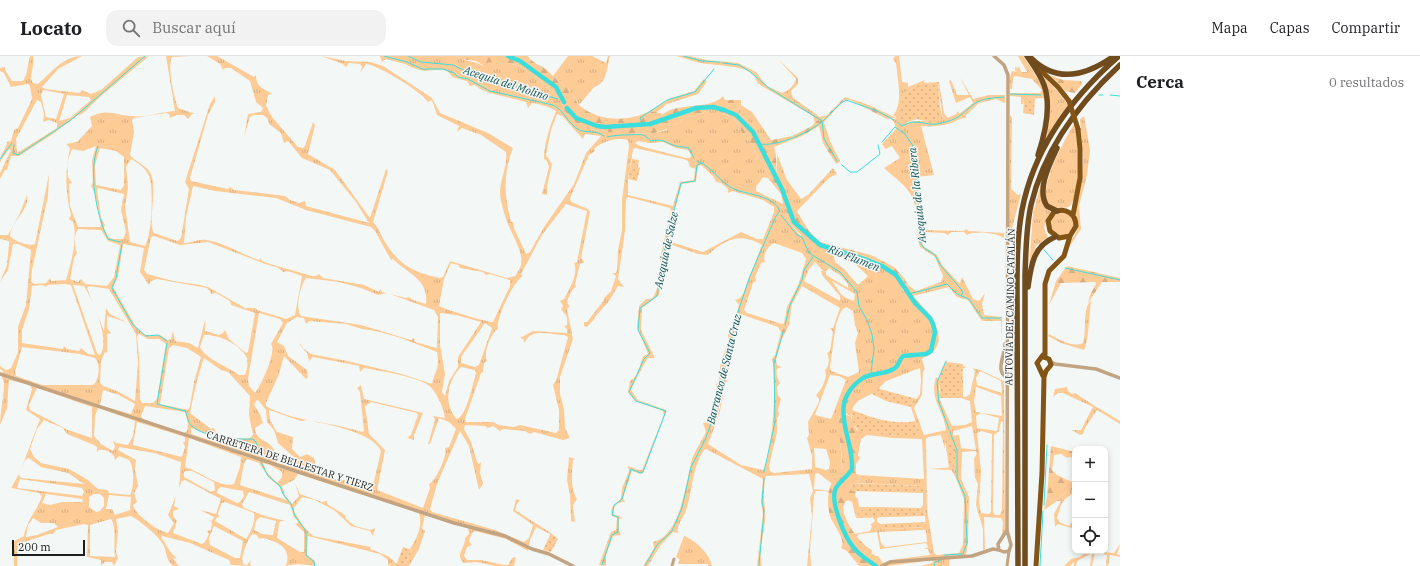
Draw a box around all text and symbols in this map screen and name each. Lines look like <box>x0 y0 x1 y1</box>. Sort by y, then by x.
search box <box>106 10 386 46</box>
text: Locato <box>20 16 82 40</box>
icon: search <box>120 17 142 39</box>
text: Buscar aquí <box>152 18 236 37</box>
text: Mapa <box>1212 19 1248 37</box>
text: Capas <box>1270 19 1310 37</box>
text: Compartir <box>1332 19 1400 37</box>
water label: Acequia del Molino <box>461 62 551 103</box>
text: Cerca <box>1136 71 1184 93</box>
text: 0 resultados <box>1329 74 1404 91</box>
water label: Acequia de la Ribera <box>905 147 929 244</box>
water label: Acequia de Salze <box>651 210 681 291</box>
street label: AUTOVÍA DEL CAMINO CATALÁN <box>1002 228 1018 386</box>
water label: Río Flumen <box>825 241 882 274</box>
water label: Barranco de Santa Cruz <box>703 312 745 426</box>
street label: CARRETERA DE BELLESTAR Y TIERZ <box>205 428 375 494</box>
map controls <box>1072 446 1108 554</box>
button: + <box>1072 446 1108 482</box>
button: − <box>1072 482 1108 518</box>
button: locate <box>1072 518 1108 554</box>
scale bar <box>12 538 85 557</box>
text: 200 m <box>18 540 51 554</box>

